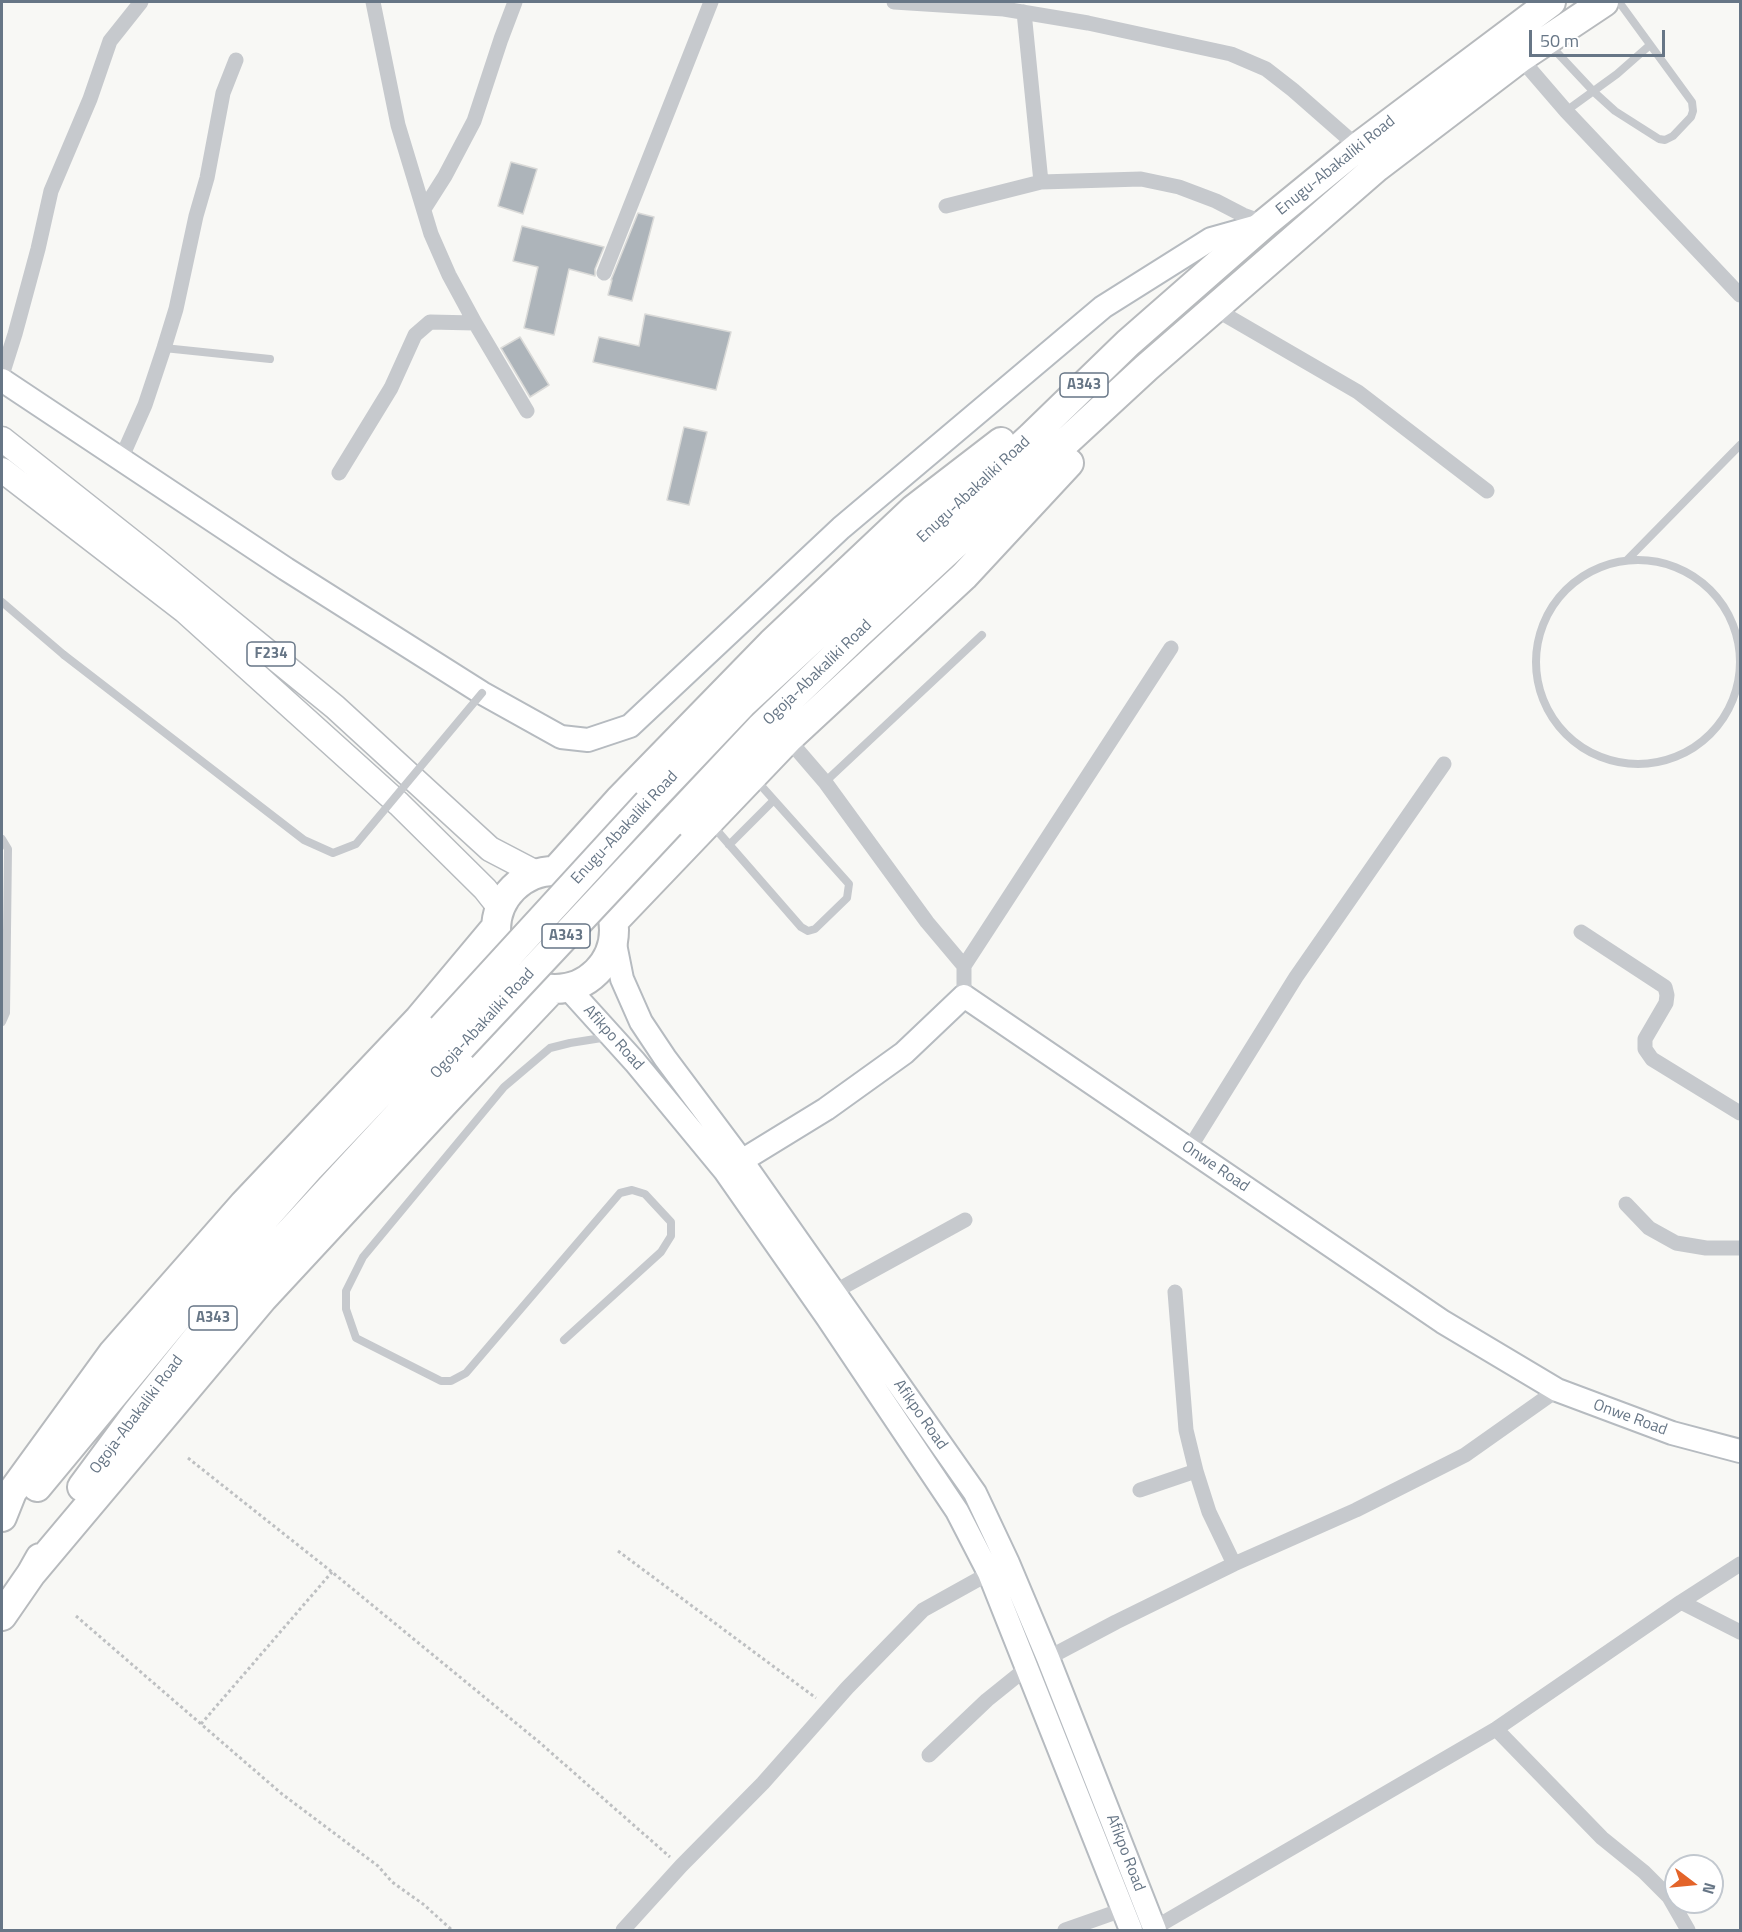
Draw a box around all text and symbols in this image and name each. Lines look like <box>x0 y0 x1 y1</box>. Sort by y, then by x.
scale bar <box>1532 18 1668 56</box>
text: 50 m <box>1540 27 1579 54</box>
street label: Enugu-Abakaliki Road <box>1273 112 1399 220</box>
road number: A343 <box>1060 373 1108 397</box>
street label: Enugu-Abakaliki Road <box>913 433 1035 547</box>
street label: Ogoja-Abakaliki Road <box>760 616 876 730</box>
road number: F234 <box>247 642 295 666</box>
street label: Enugu-Abakaliki Road <box>568 767 682 889</box>
road number: A343 <box>542 924 590 948</box>
street label: Ogoja-Abakaliki Road <box>427 965 539 1083</box>
street label: Afikpo Road <box>579 1002 647 1074</box>
street label: Onwe Road <box>1178 1137 1252 1197</box>
road number: A343 <box>189 1306 237 1330</box>
street label: Ogoja-Abakaliki Road <box>86 1352 188 1478</box>
street label: Afikpo Road <box>889 1376 951 1454</box>
street label: Onwe Road <box>1590 1396 1670 1440</box>
street label: Afikpo Road <box>1102 1812 1148 1894</box>
north arrow <box>1664 1854 1724 1914</box>
text: N <box>1696 1880 1722 1897</box>

